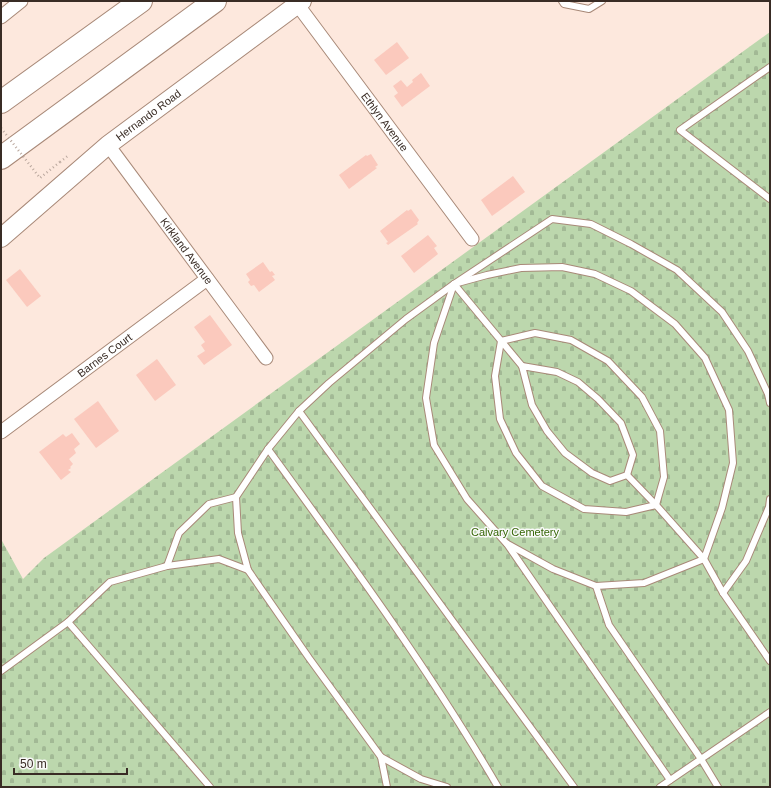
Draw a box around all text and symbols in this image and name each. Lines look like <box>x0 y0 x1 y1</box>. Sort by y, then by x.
street label: Hernando Road <box>114 87 183 143</box>
street label: Ethlyn Avenue <box>359 90 411 154</box>
street label: Kirkland Avenue <box>158 216 215 286</box>
street label: Barnes Court <box>75 331 134 379</box>
park label: Calvary Cemetery <box>471 526 560 538</box>
scale bar <box>14 750 127 776</box>
text: 50 m <box>20 757 47 771</box>

